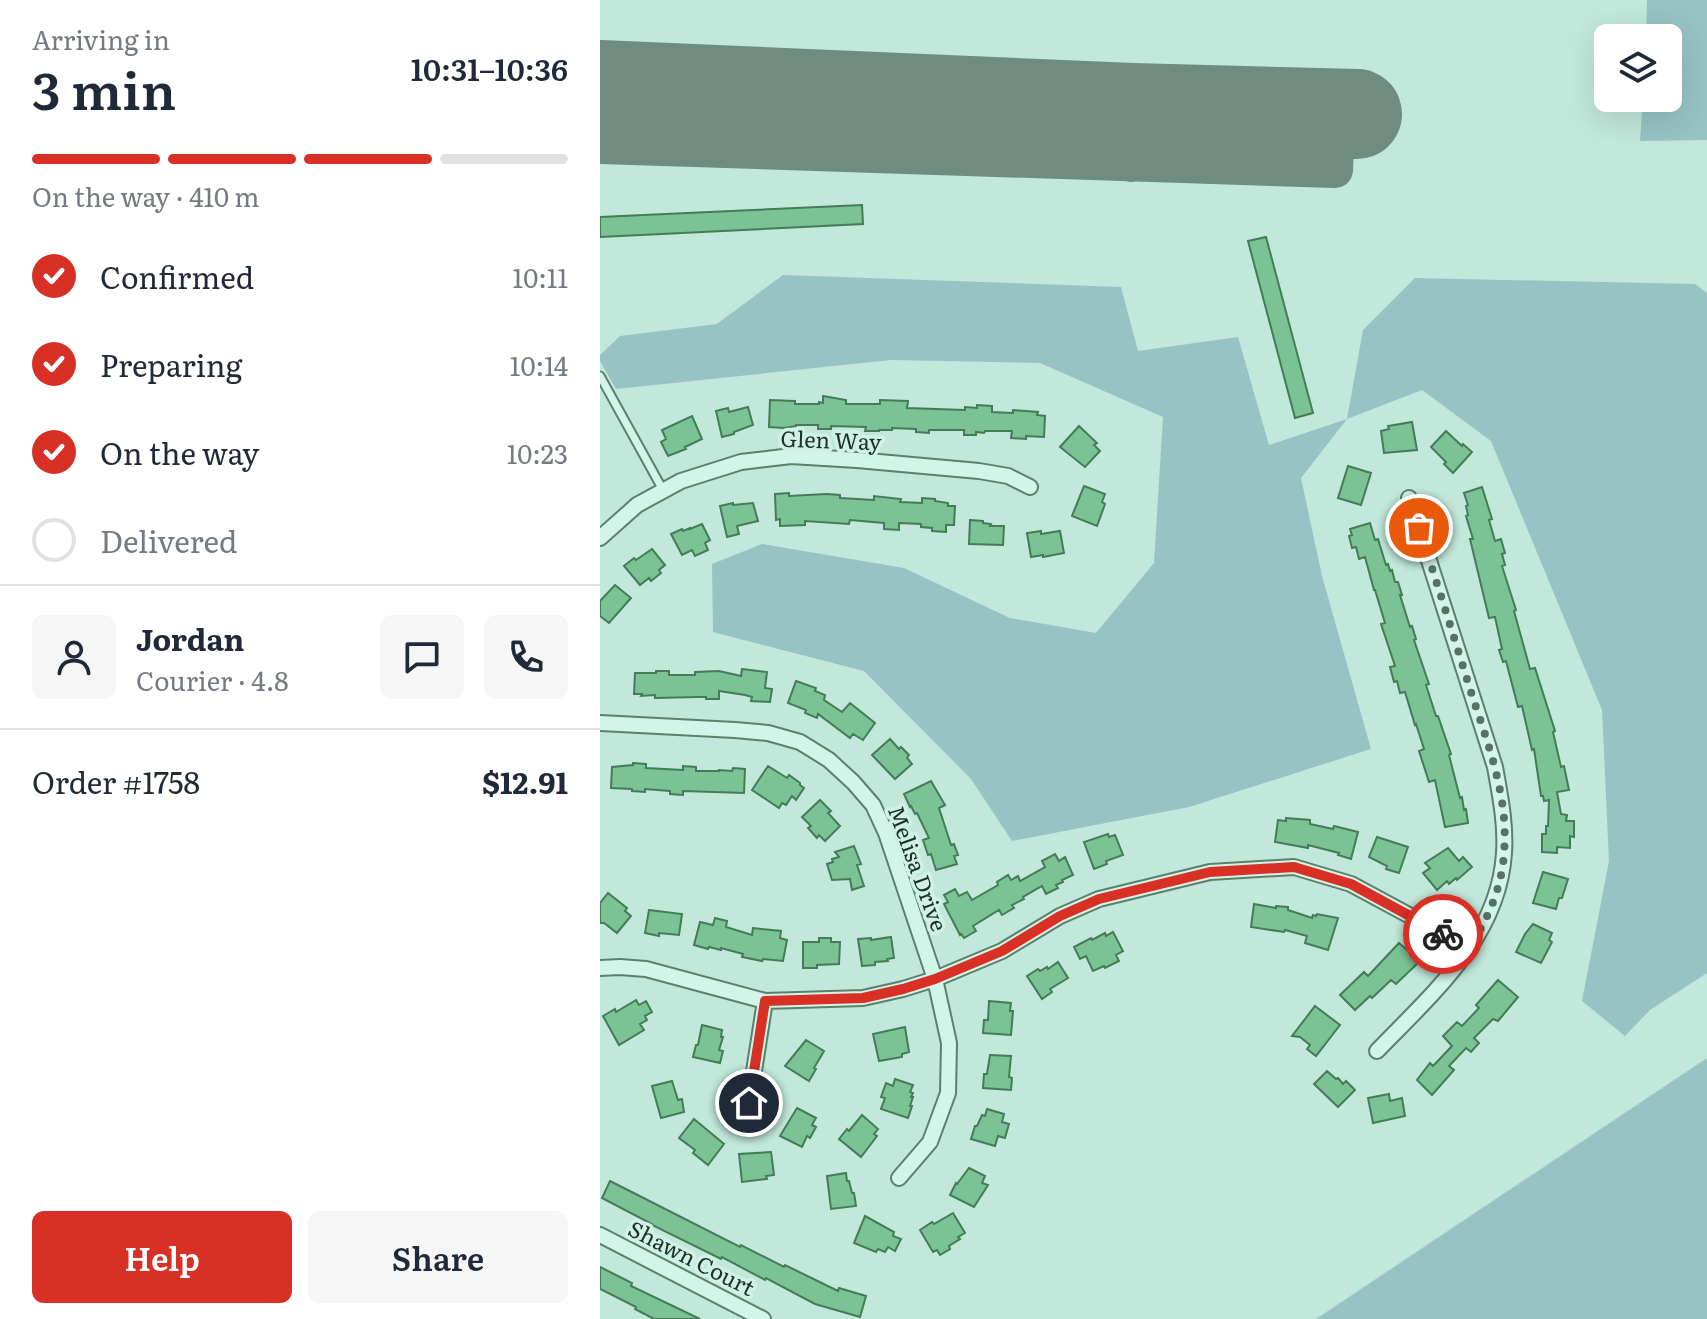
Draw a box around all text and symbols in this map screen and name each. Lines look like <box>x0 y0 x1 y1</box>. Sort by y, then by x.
text: Arriving in <box>32 19 170 58</box>
map controls <box>1594 24 1682 112</box>
button: layers <box>1594 24 1682 112</box>
text: 10:31–10:36 <box>411 46 568 90</box>
text: 3 min <box>32 49 176 126</box>
text: On the way · 410 m <box>32 176 260 215</box>
icon: check <box>32 254 76 298</box>
text: Confirmed <box>100 254 254 298</box>
text: 10:11 <box>513 257 568 296</box>
icon: check <box>32 342 76 386</box>
text: Preparing <box>100 342 242 386</box>
text: 10:14 <box>510 345 568 384</box>
street label: Glen Way <box>780 421 882 457</box>
icon: check <box>32 430 76 474</box>
text: On the way <box>100 430 259 474</box>
text: 10:23 <box>507 433 568 472</box>
pin <box>1385 494 1453 562</box>
icon: bag <box>1397 506 1441 550</box>
text: Delivered <box>100 518 237 562</box>
button: person <box>32 615 116 699</box>
button: chat <box>380 615 464 699</box>
button: phone <box>484 615 568 699</box>
text: Jordan <box>136 616 244 660</box>
text: Courier · 4.8 <box>136 660 289 699</box>
text: Order #1758 <box>32 759 200 803</box>
text: $12.91 <box>482 759 568 803</box>
street label: Melisa Drive <box>881 801 957 935</box>
courier <box>1403 894 1483 974</box>
icon: bike <box>1421 912 1465 956</box>
pin <box>715 1069 783 1137</box>
icon: home <box>727 1081 771 1125</box>
button: Help <box>32 1211 292 1303</box>
button: Share <box>308 1211 568 1303</box>
street label: Shawn Court <box>623 1211 761 1303</box>

